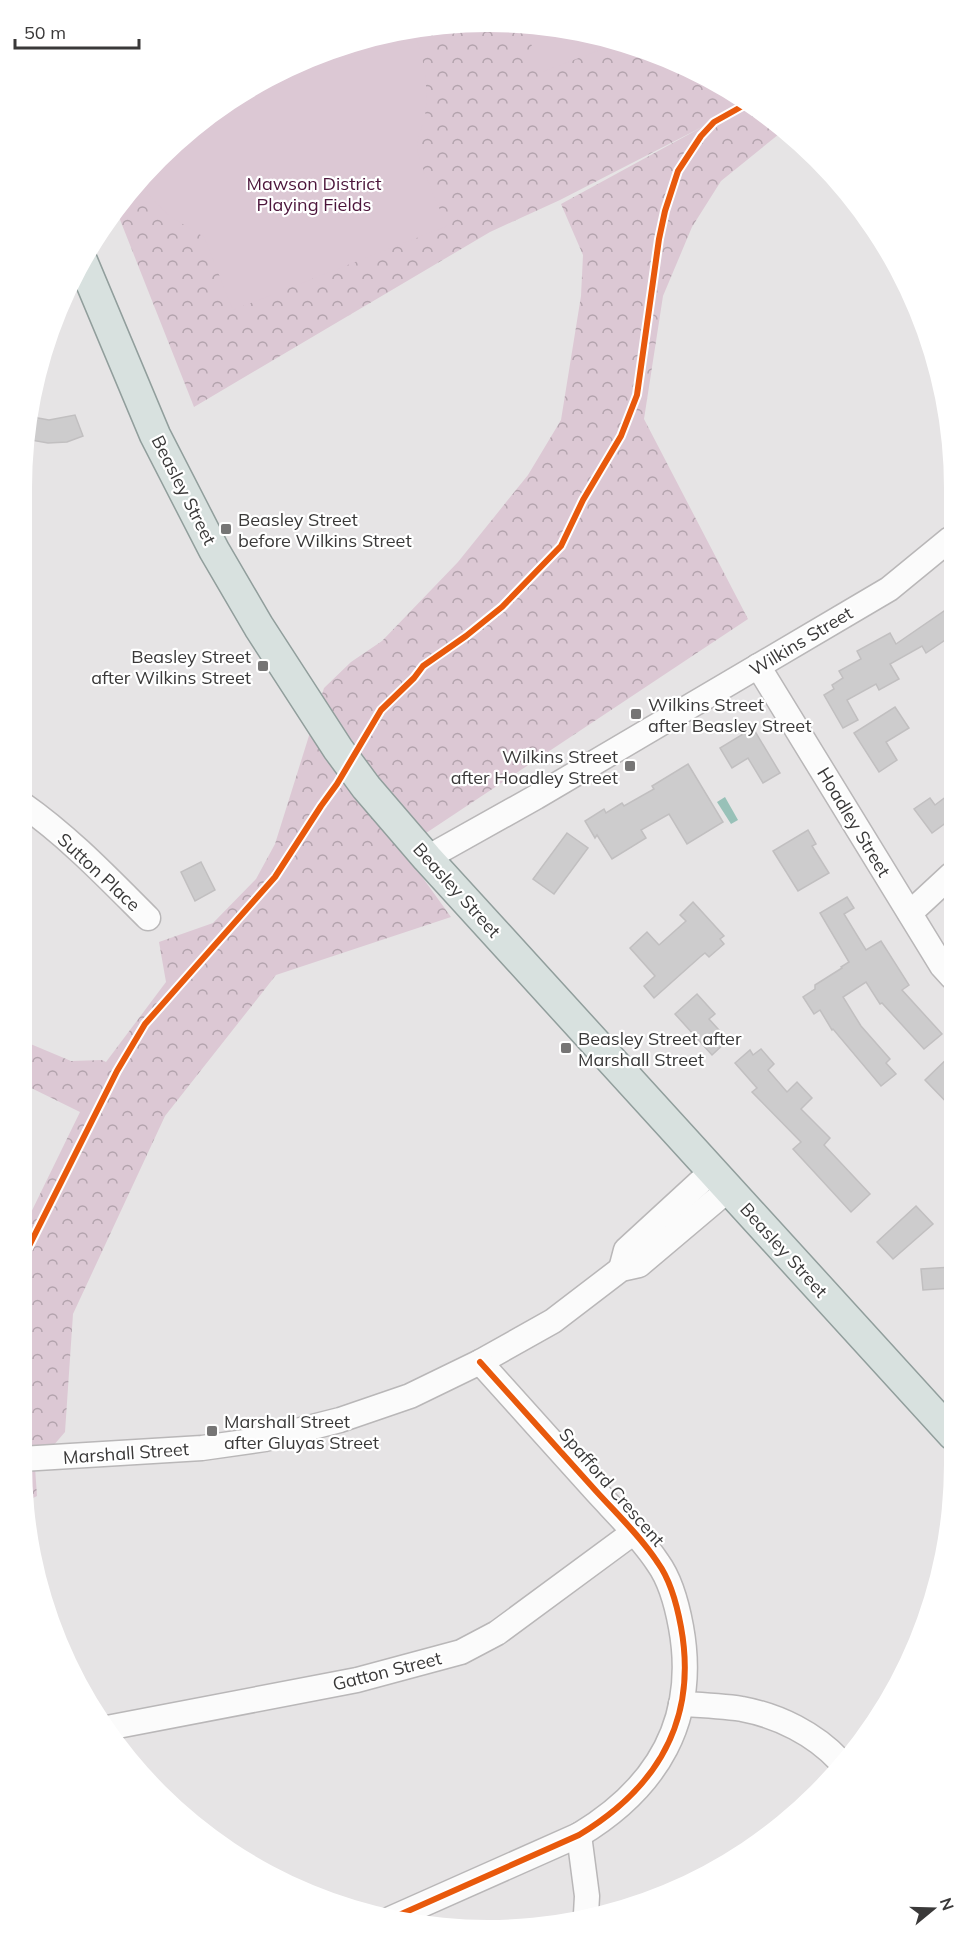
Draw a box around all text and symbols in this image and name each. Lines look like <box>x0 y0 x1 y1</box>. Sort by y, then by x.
scale bar <box>15 12 140 50</box>
text: 50 m <box>24 21 66 44</box>
park label: Mawson District Playing Fields <box>247 172 381 216</box>
street label: Beasley Street <box>147 431 221 549</box>
place label: Beasley Street before Wilkins Street <box>238 508 412 552</box>
marker: Beasley Street before Wilkins Street <box>219 522 233 536</box>
street label: Wilkins Street <box>745 601 857 681</box>
place label: Beasley Street after Wilkins Street <box>91 645 251 689</box>
marker: Beasley Street after Wilkins Street <box>256 659 270 673</box>
place label: Wilkins Street after Beasley Street <box>648 693 811 737</box>
marker: Wilkins Street after Beasley Street <box>629 707 643 721</box>
place label: Wilkins Street after Hoadley Street <box>451 745 618 789</box>
marker: Wilkins Street after Hoadley Street <box>623 759 637 773</box>
street label: Hoadley Street <box>812 763 896 881</box>
street label: Sutton Place <box>53 828 145 916</box>
street label: Beasley Street <box>408 838 506 942</box>
place label: Beasley Street after Marshall Street <box>578 1027 742 1071</box>
marker: Beasley Street after Marshall Street <box>559 1041 573 1055</box>
street label: Beasley Street <box>735 1198 833 1302</box>
place label: Marshall Street after Gluyas Street <box>224 1410 379 1454</box>
street label: Spafford Crescent <box>554 1423 670 1551</box>
marker: Marshall Street after Gluyas Street <box>205 1424 219 1438</box>
street label: Marshall Street <box>62 1437 190 1469</box>
street label: Gatton Street <box>330 1646 444 1696</box>
north arrow <box>903 1879 963 1939</box>
text: N <box>936 1895 959 1913</box>

